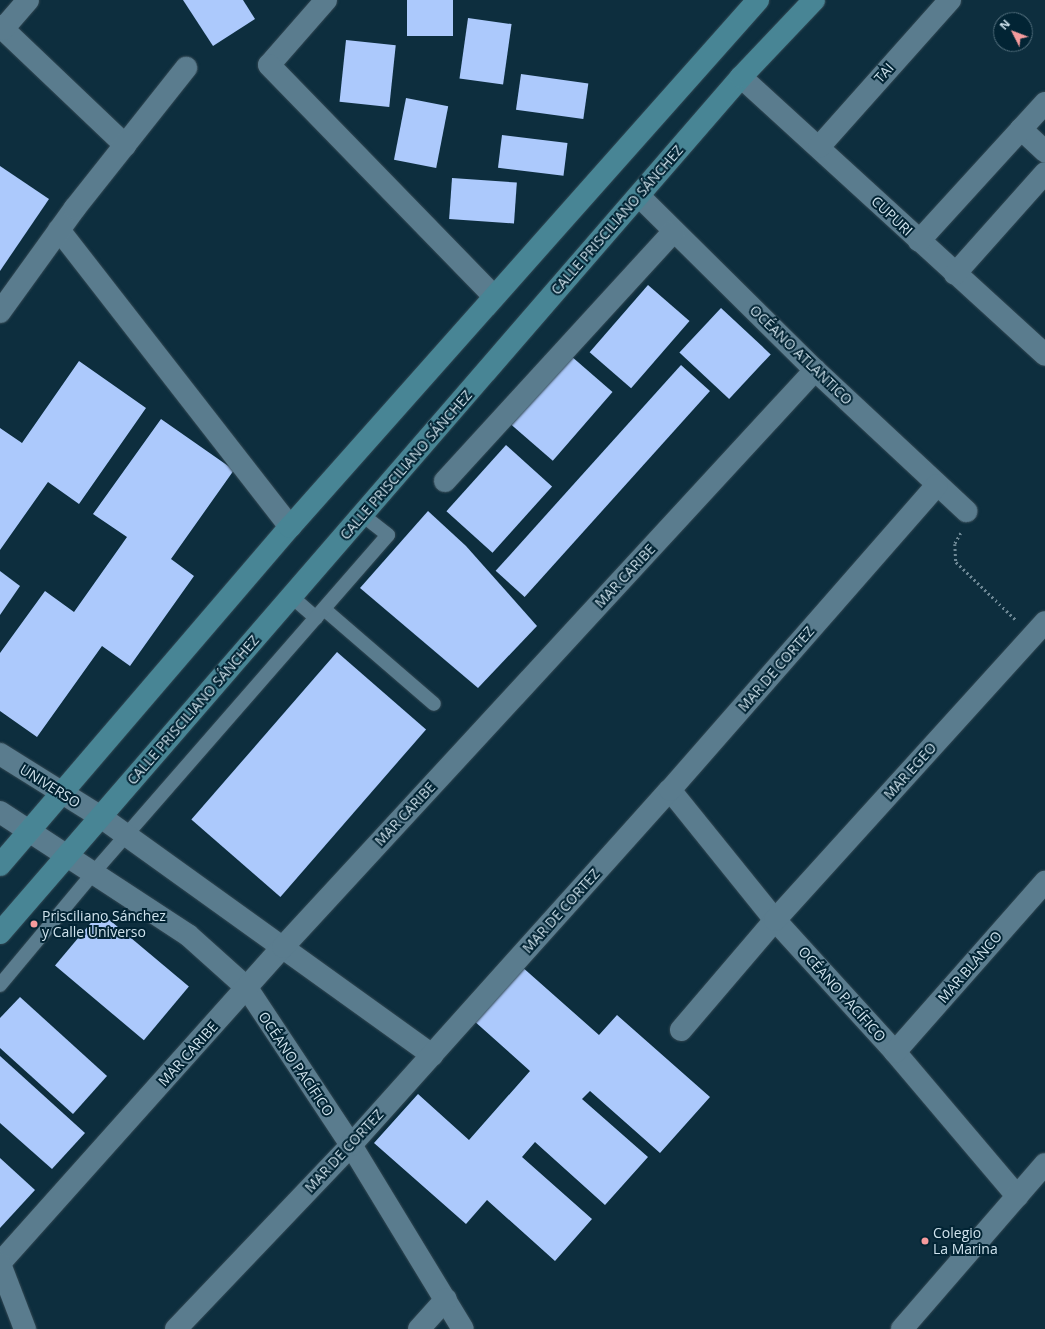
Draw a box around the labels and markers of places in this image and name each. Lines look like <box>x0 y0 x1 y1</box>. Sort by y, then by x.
place label: Prisciliano Sánchez y Calle Universo <box>42 908 166 940</box>
marker: Prisciliano Sánchez y Calle Universo <box>29 919 39 929</box>
place label: Colegio La Marina <box>933 1225 998 1258</box>
marker: Colegio La Marina <box>920 1236 930 1246</box>

